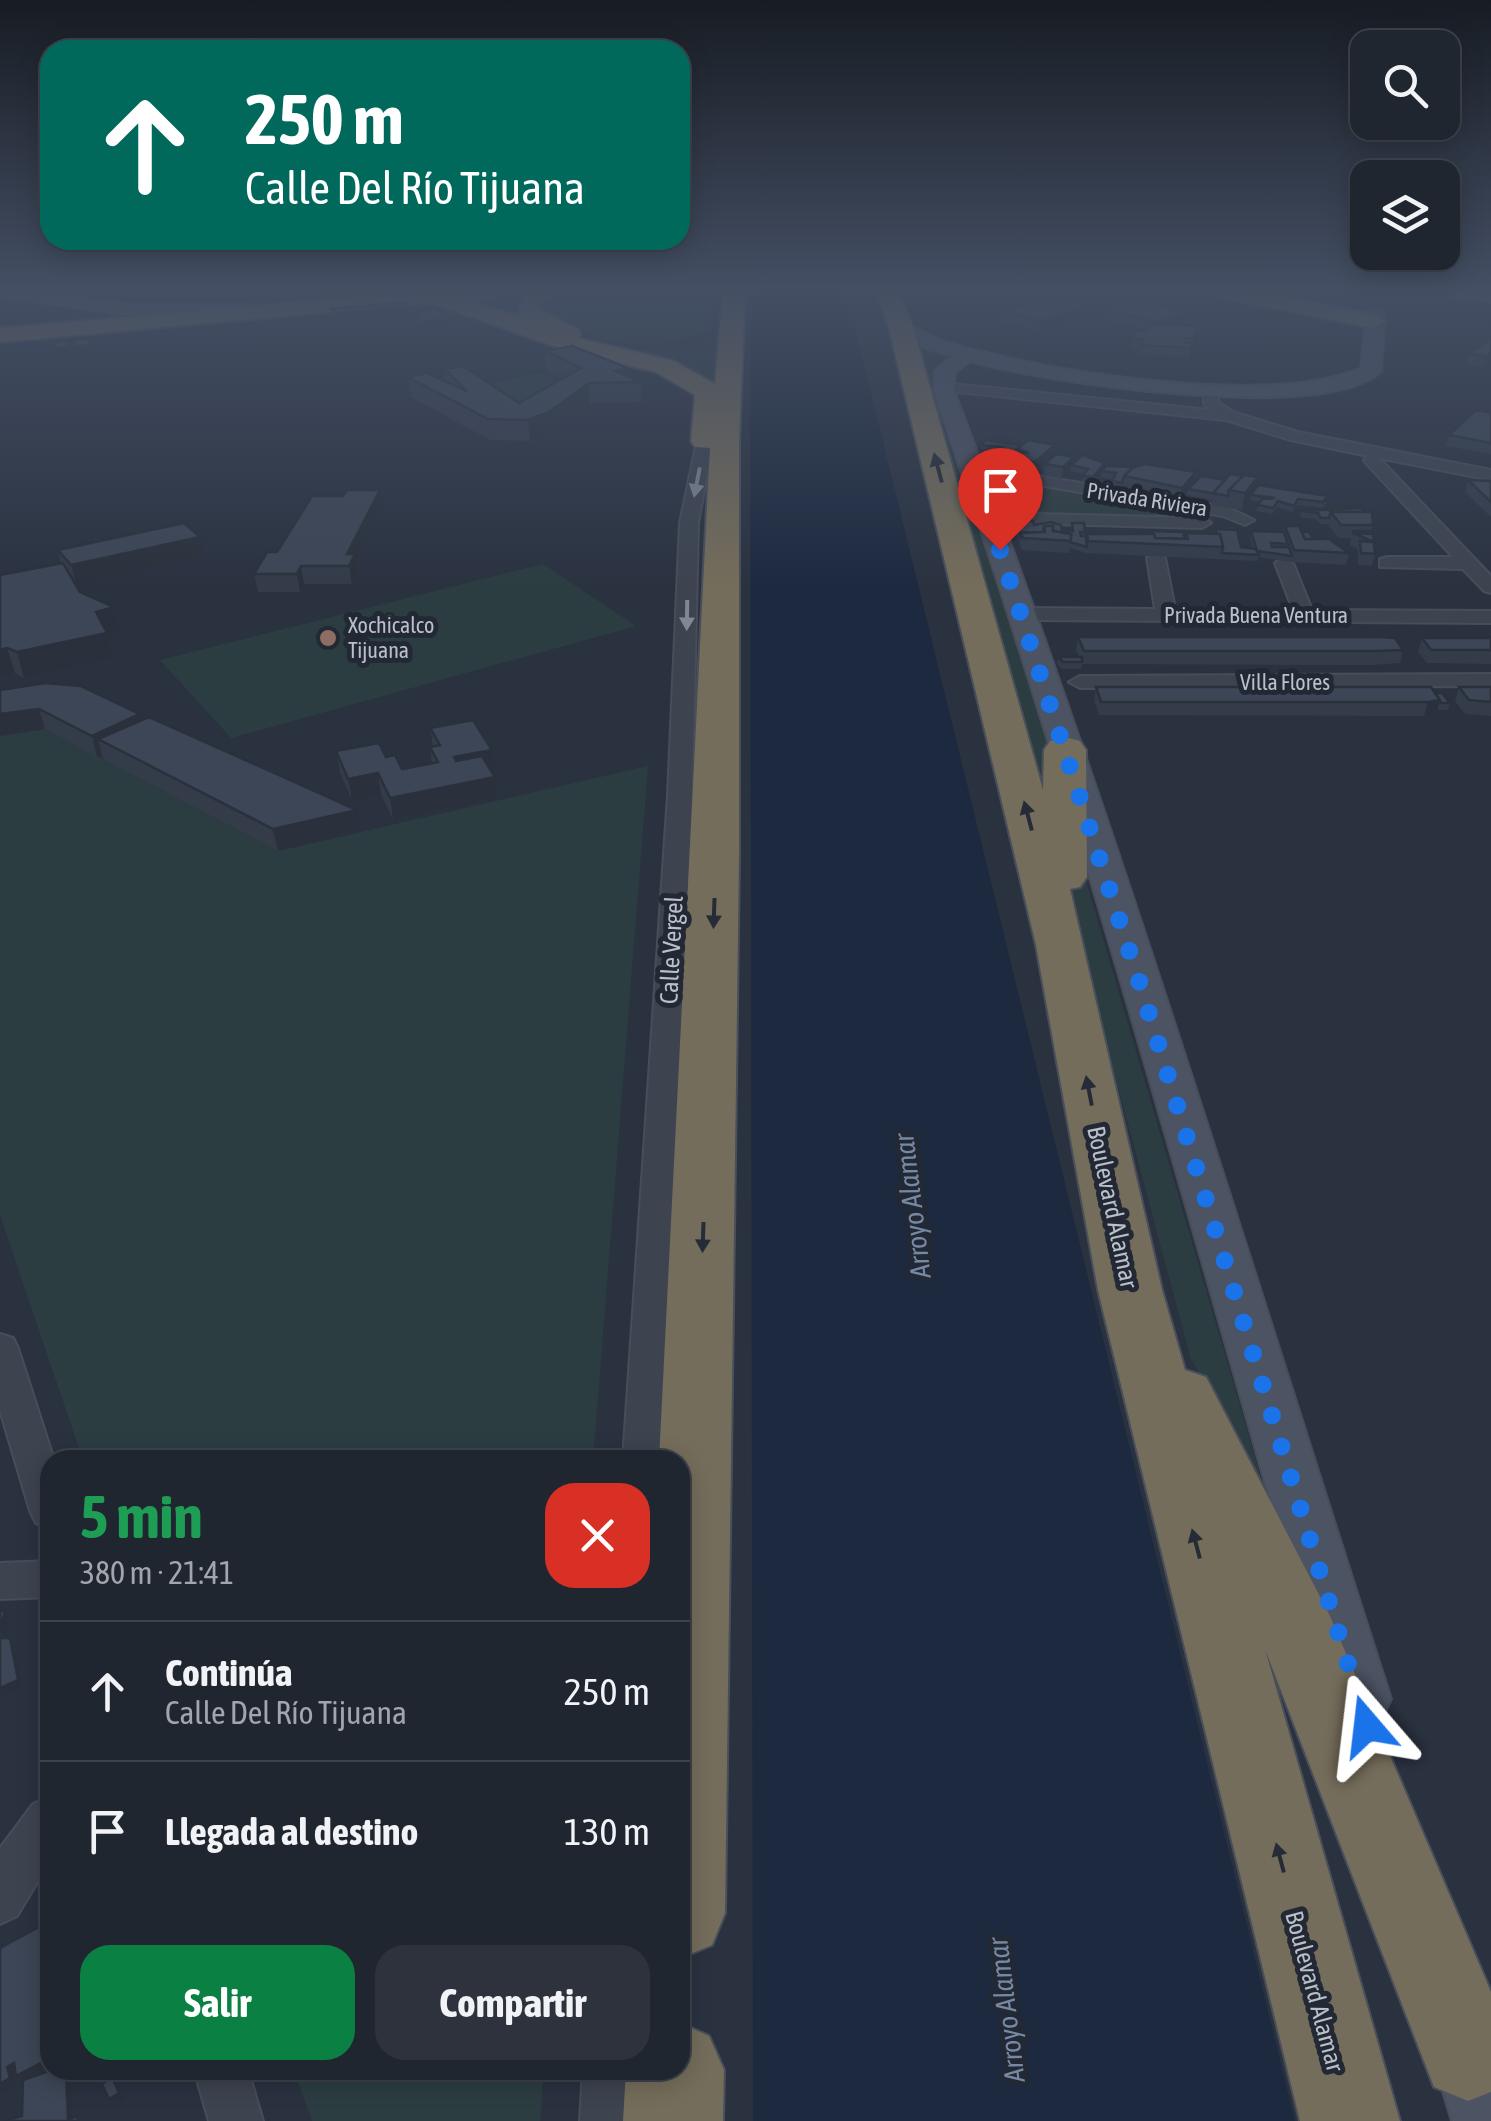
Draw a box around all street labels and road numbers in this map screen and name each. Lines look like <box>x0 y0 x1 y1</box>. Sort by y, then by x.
street label: Privada Riviera <box>1085 477 1209 521</box>
street label: Privada Buena Ventura <box>1164 602 1348 628</box>
street label: Villa Flores <box>1240 669 1330 695</box>
street label: Calle Vergel <box>654 895 688 1005</box>
street label: Boulevard Alamar <box>1082 1123 1144 1291</box>
street label: Boulevard Alamar <box>1280 1908 1350 2075</box>

